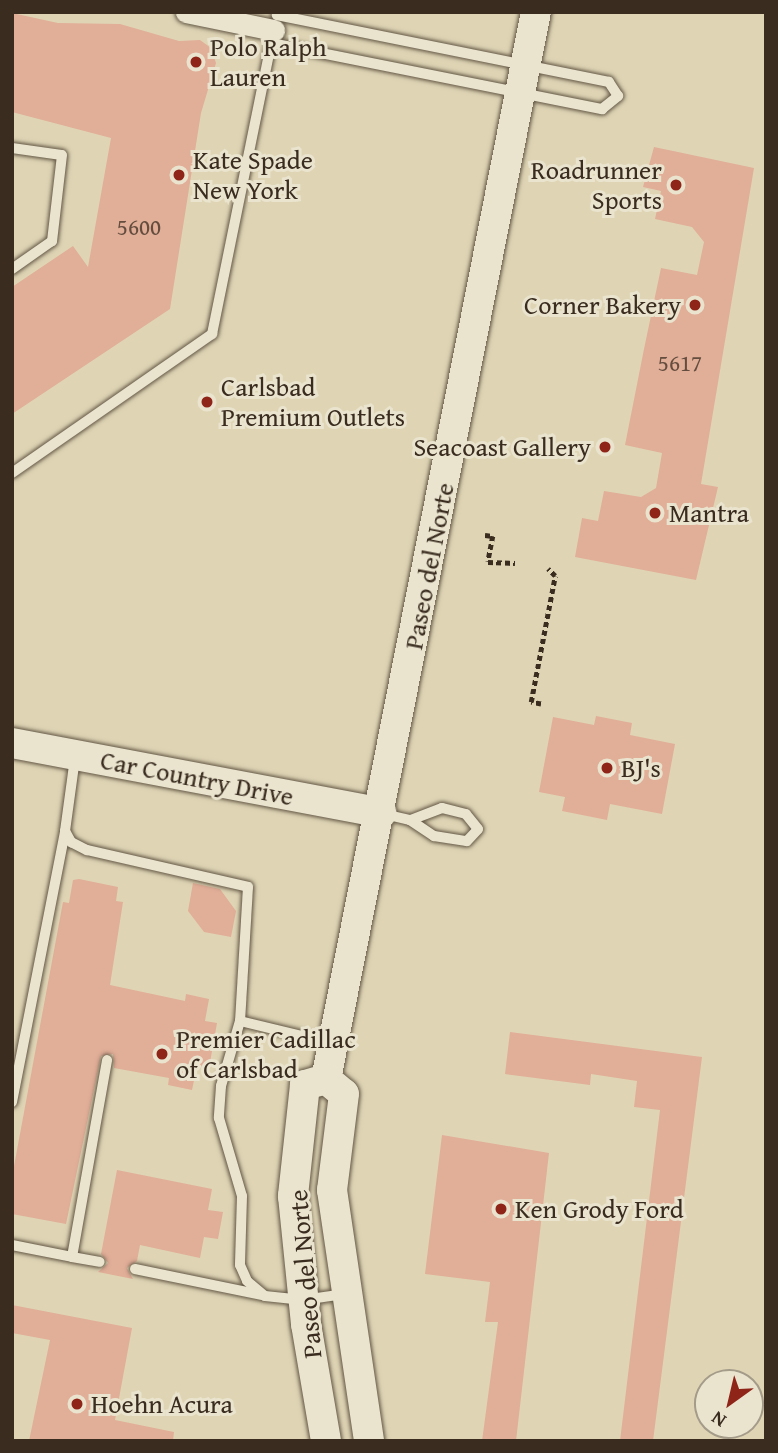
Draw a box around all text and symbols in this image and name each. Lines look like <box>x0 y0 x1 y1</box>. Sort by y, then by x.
place label: Polo Ralph Lauren <box>210 31 327 92</box>
marker: Polo Ralph Lauren <box>188 54 204 70</box>
place label: Kate Spade New York <box>193 144 313 206</box>
place label: Roadrunner Sports <box>531 154 662 216</box>
marker: Kate Spade New York <box>171 167 187 183</box>
marker: Roadrunner Sports <box>668 177 684 193</box>
house number: 5600 <box>117 213 161 241</box>
place label: Corner Bakery <box>524 289 681 321</box>
marker: Corner Bakery <box>687 297 703 313</box>
house number: 5617 <box>658 349 702 377</box>
place label: Carlsbad Premium Outlets <box>221 371 405 432</box>
marker: Carlsbad Premium Outlets <box>199 394 215 410</box>
place label: Seacoast Gallery <box>413 431 591 463</box>
marker: Seacoast Gallery <box>597 439 613 455</box>
street label: Paseo del Norte <box>398 480 460 652</box>
place label: Mantra <box>669 497 749 529</box>
marker: Mantra <box>647 505 663 521</box>
street label: Car Country Drive <box>98 744 296 812</box>
place label: BJ's <box>621 752 661 784</box>
marker: BJ's <box>599 760 615 776</box>
place label: Premier Cadillac of Carlsbad <box>176 1023 356 1084</box>
marker: Premier Cadillac of Carlsbad <box>154 1046 170 1062</box>
street label: Paseo del Norte <box>282 1188 328 1360</box>
place label: Ken Grody Ford <box>515 1193 684 1225</box>
marker: Ken Grody Ford <box>493 1201 509 1217</box>
north arrow <box>694 1369 764 1439</box>
place label: Hoehn Acura <box>91 1388 233 1420</box>
marker: Hoehn Acura <box>69 1396 85 1412</box>
text: N <box>705 1405 731 1435</box>

